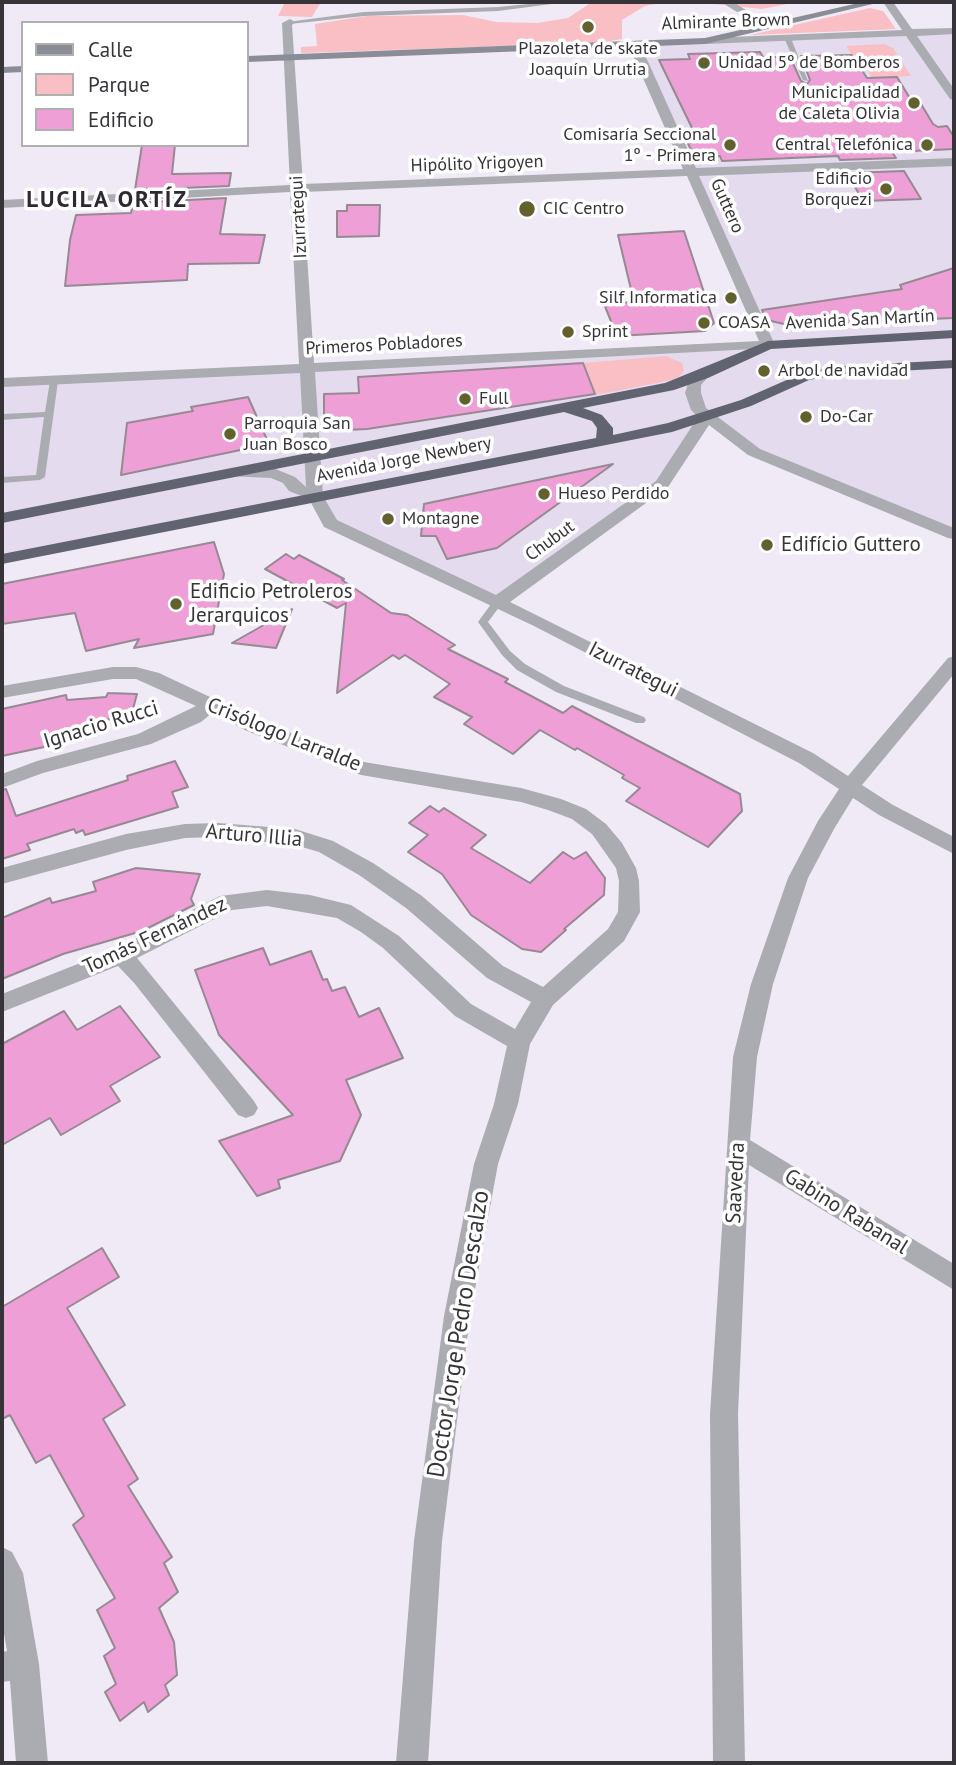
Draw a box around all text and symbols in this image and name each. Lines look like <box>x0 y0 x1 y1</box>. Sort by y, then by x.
street label: Almirante Brown <box>661 9 791 35</box>
marker: Plazoleta de skate Joaquín Urrutia <box>580 19 596 35</box>
legend <box>21 21 248 147</box>
text: Calle <box>88 36 133 63</box>
place label: Plazoleta de skate Joaquín Urrutia <box>518 38 658 80</box>
place label: Unidad 5º de Bomberos <box>718 52 900 74</box>
marker: Unidad 5º de Bomberos <box>696 55 712 71</box>
text: Parque <box>88 71 150 98</box>
place label: Municipalidad de Caleta Olivia <box>778 82 900 124</box>
marker: Municipalidad de Caleta Olivia <box>906 95 922 111</box>
text: Edificio <box>88 106 154 133</box>
place label: Comisaría Seccional 1º - Primera <box>563 124 716 166</box>
place label: Central Telefónica <box>775 134 913 156</box>
marker: Comisaría Seccional 1º - Primera <box>722 137 738 153</box>
marker: Central Telefónica <box>919 137 935 153</box>
street label: Hipólito Yrigoyen <box>410 151 544 177</box>
place label: Edificio Borquezi <box>805 168 872 210</box>
street label: Izurrategui <box>286 175 312 259</box>
street label: Guttero <box>705 175 749 237</box>
marker: Edificio Borquezi <box>878 181 894 197</box>
district label: LUCILA ORTÍZ <box>28 186 186 214</box>
place label: CIC Centro <box>543 198 624 220</box>
marker: CIC Centro <box>517 199 537 219</box>
place label: Silf Informatica <box>599 287 717 309</box>
marker: Silf Informatica <box>723 290 739 306</box>
street label: Avenida San Martín <box>785 305 935 335</box>
place label: COASA <box>718 312 770 334</box>
marker: COASA <box>696 315 712 331</box>
place label: Sprint <box>582 321 628 343</box>
marker: Sprint <box>560 324 576 340</box>
street label: Primeros Pobladores <box>305 330 463 360</box>
place label: Arbol de navidad <box>778 360 908 382</box>
marker: Arbol de navidad <box>756 363 772 379</box>
place label: Full <box>479 388 509 410</box>
marker: Full <box>457 391 473 407</box>
place label: Do-Car <box>820 406 873 428</box>
marker: Do-Car <box>798 409 814 425</box>
place label: Parroquia San Juan Bosco <box>244 413 351 456</box>
marker: Parroquia San Juan Bosco <box>222 426 238 442</box>
street label: Avenida Jorge Newbery <box>315 432 493 488</box>
place label: Hueso Perdido <box>558 483 669 505</box>
marker: Hueso Perdido <box>536 486 552 502</box>
place label: Montagne <box>402 508 479 530</box>
marker: Montagne <box>380 511 396 527</box>
street label: Chubut <box>521 516 579 566</box>
place label: Edifício Guttero <box>781 532 921 558</box>
marker: Edifício Guttero <box>759 537 775 553</box>
place label: Edificio Petroleros Jerarquicos <box>190 579 353 629</box>
marker: Edificio Petroleros Jerarquicos <box>168 596 184 612</box>
street label: Izurrategui <box>584 637 682 703</box>
street label: Crisólogo Larralde <box>203 693 365 777</box>
street label: Ignacio Rucci <box>40 696 162 754</box>
street label: Arturo Illia <box>205 819 303 853</box>
street label: Tomás Fernández <box>79 892 231 980</box>
street label: Saavedra <box>721 1142 751 1224</box>
street label: Gabino Rabanal <box>780 1164 912 1260</box>
street label: Doctor Jorge Pedro Descalzo <box>422 1188 496 1480</box>

